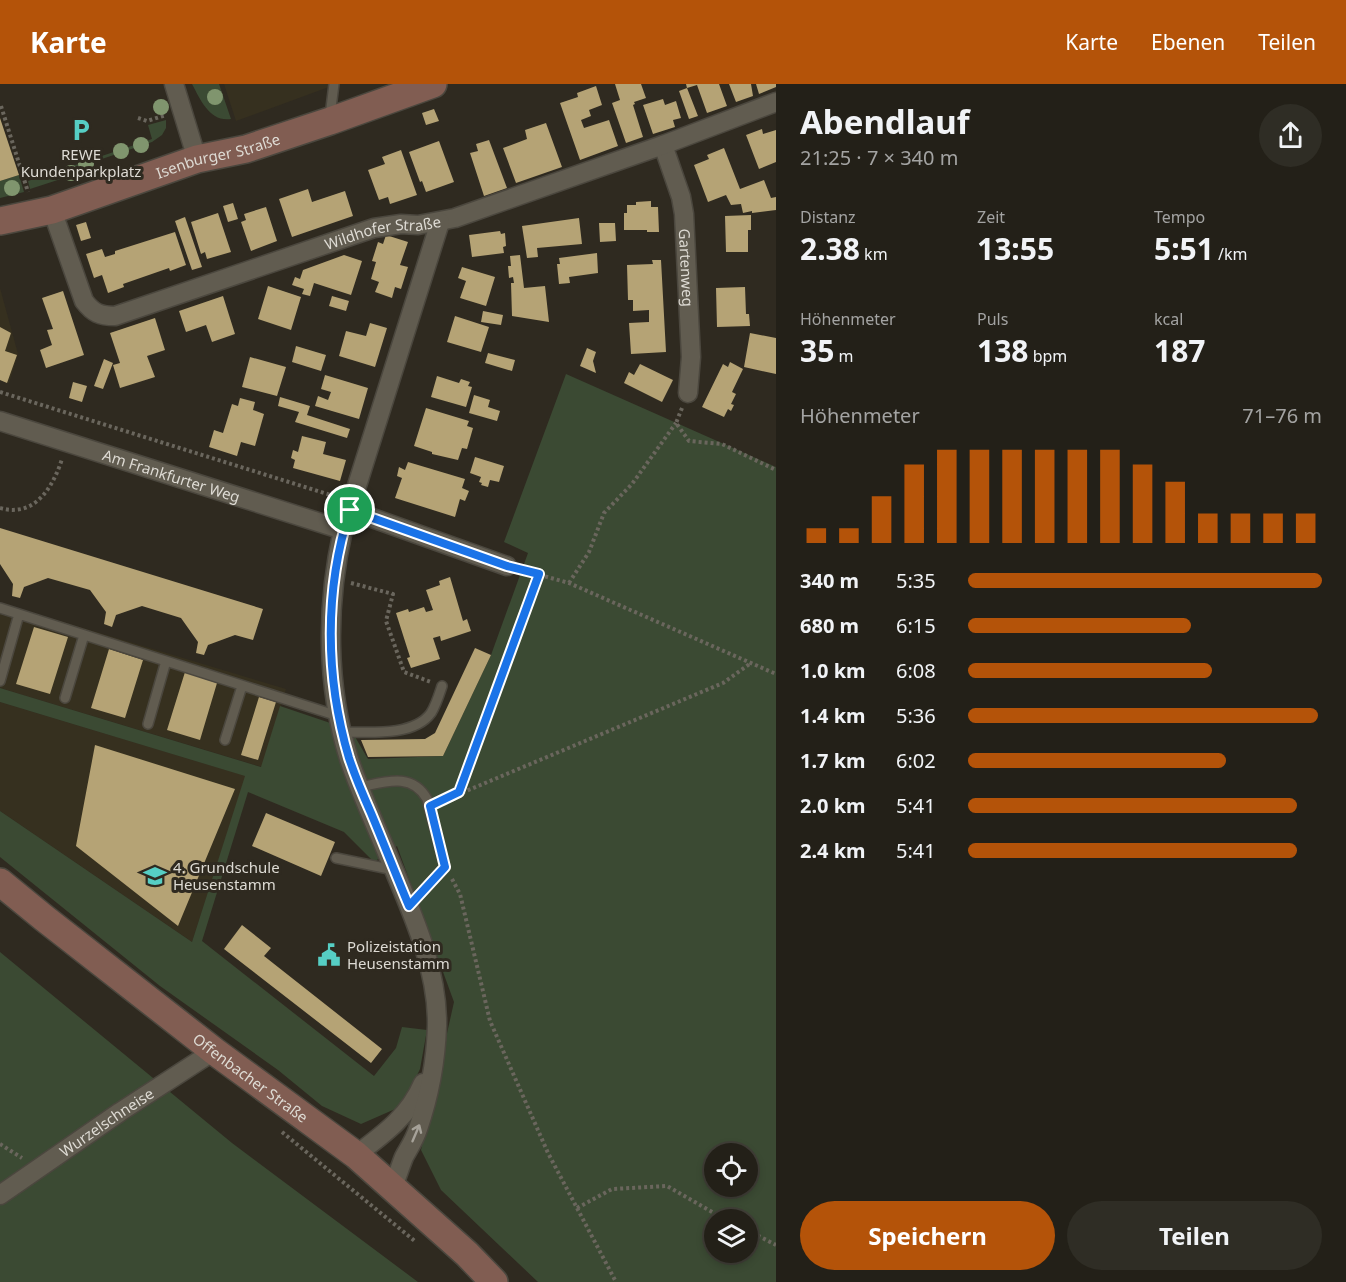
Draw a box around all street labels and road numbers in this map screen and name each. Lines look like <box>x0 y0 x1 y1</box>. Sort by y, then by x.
street label: Isenburger Straße <box>153 128 283 183</box>
street label: Wildhofer Straße <box>322 211 442 254</box>
street label: Gartenweg <box>675 228 699 307</box>
street label: Am Frankfurter Weg <box>100 444 243 507</box>
street label: Offenbacher Straße <box>189 1028 312 1127</box>
street label: Wurzelschneise <box>55 1083 157 1161</box>

